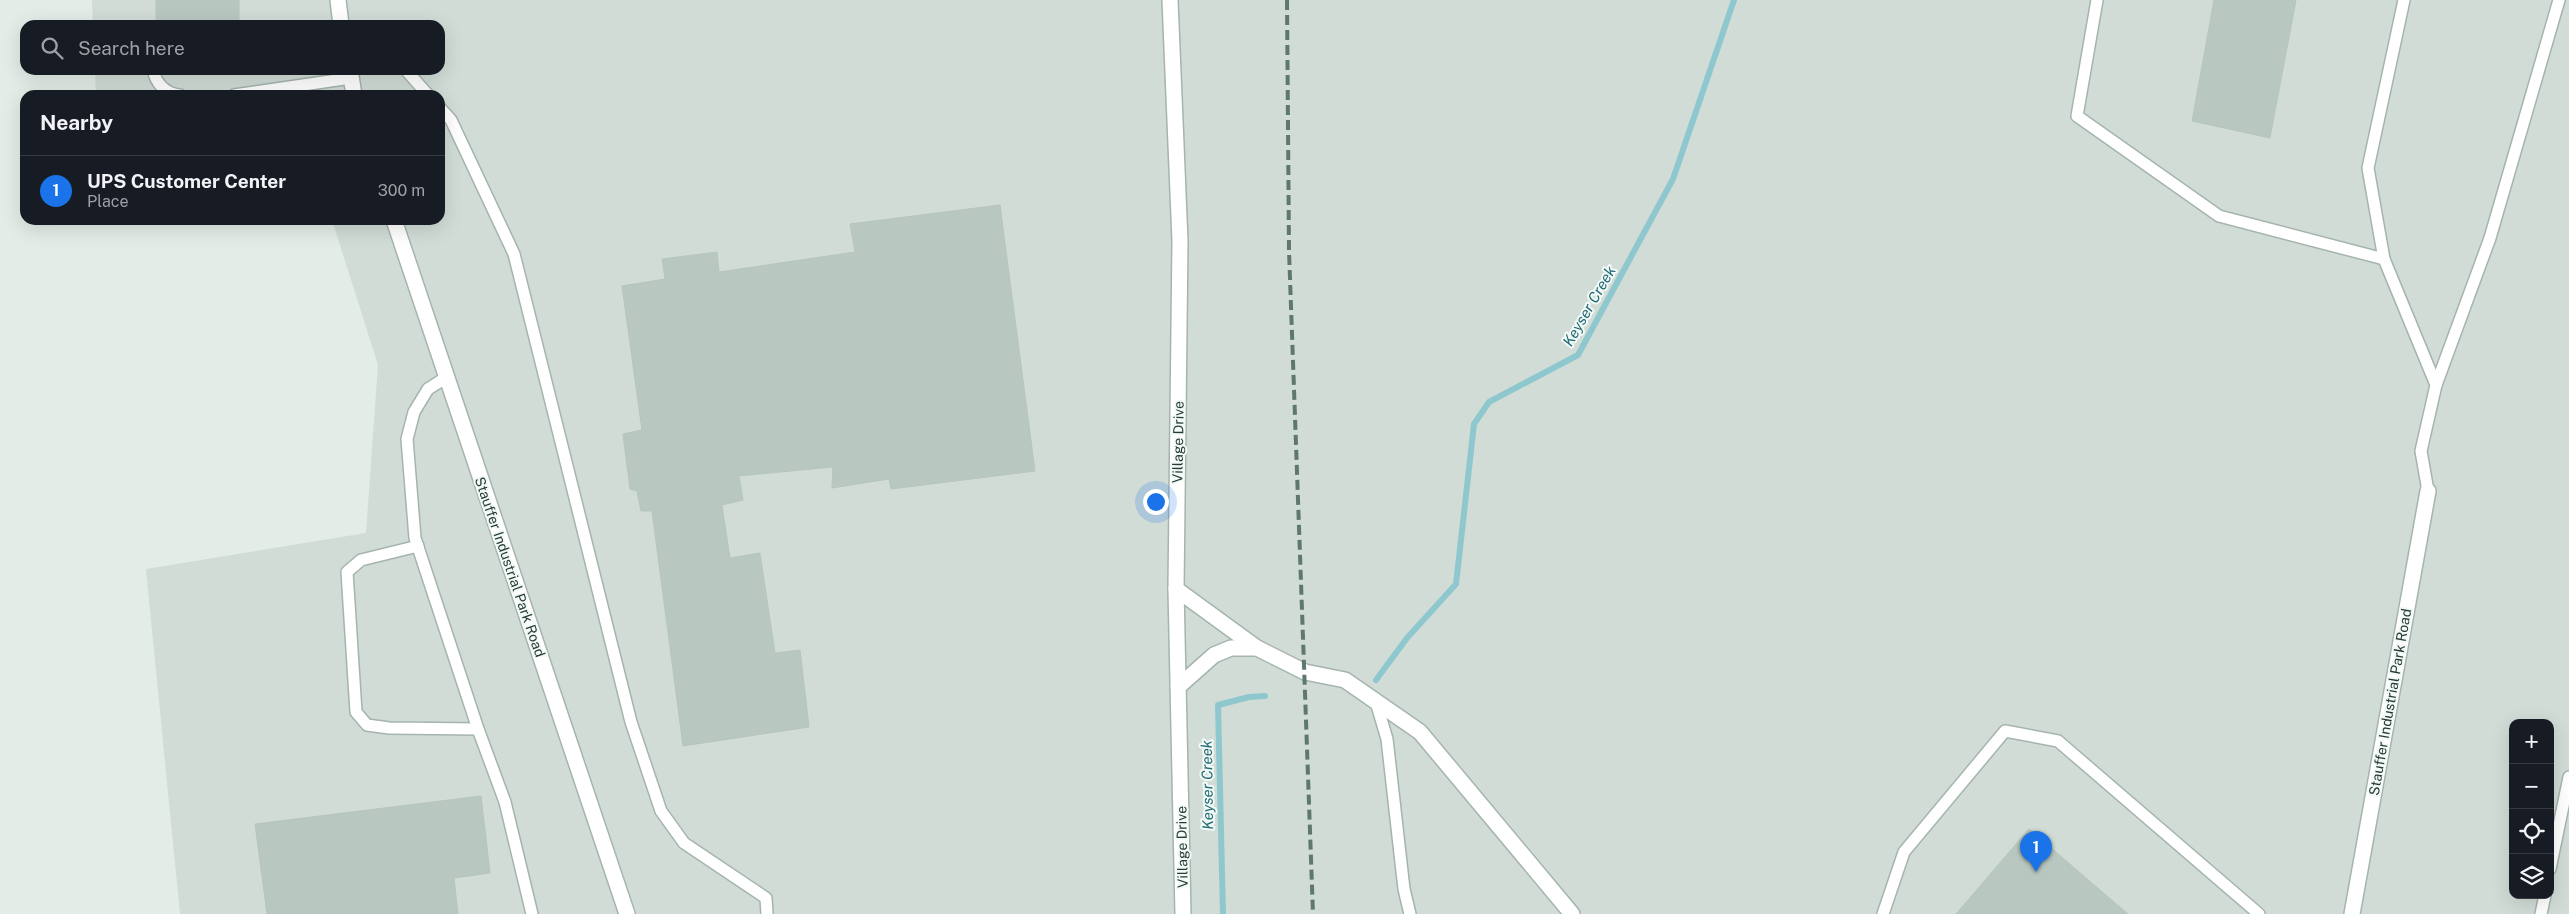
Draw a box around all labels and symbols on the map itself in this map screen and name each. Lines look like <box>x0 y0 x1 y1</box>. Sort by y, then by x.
water label: Keyser Creek <box>1559 262 1619 349</box>
street label: Village Drive <box>1169 401 1187 483</box>
street label: Stauffer Industrial Park Road <box>472 475 548 659</box>
your location <box>1143 489 1169 515</box>
street label: Stauffer Industrial Park Road <box>2366 607 2414 797</box>
water label: Keyser Creek <box>1198 739 1216 830</box>
street label: Village Drive <box>1173 806 1191 888</box>
pin: 1 <box>2020 831 2052 872</box>

